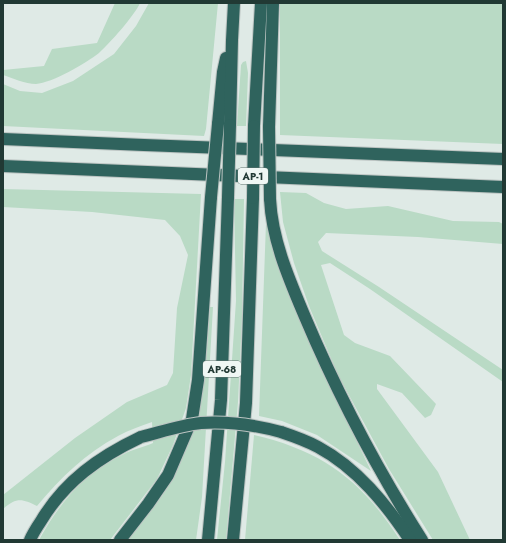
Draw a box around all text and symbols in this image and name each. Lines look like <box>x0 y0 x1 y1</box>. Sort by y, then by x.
road number: AP-1 <box>238 168 268 184</box>
road number: AP-68 <box>203 361 241 377</box>

